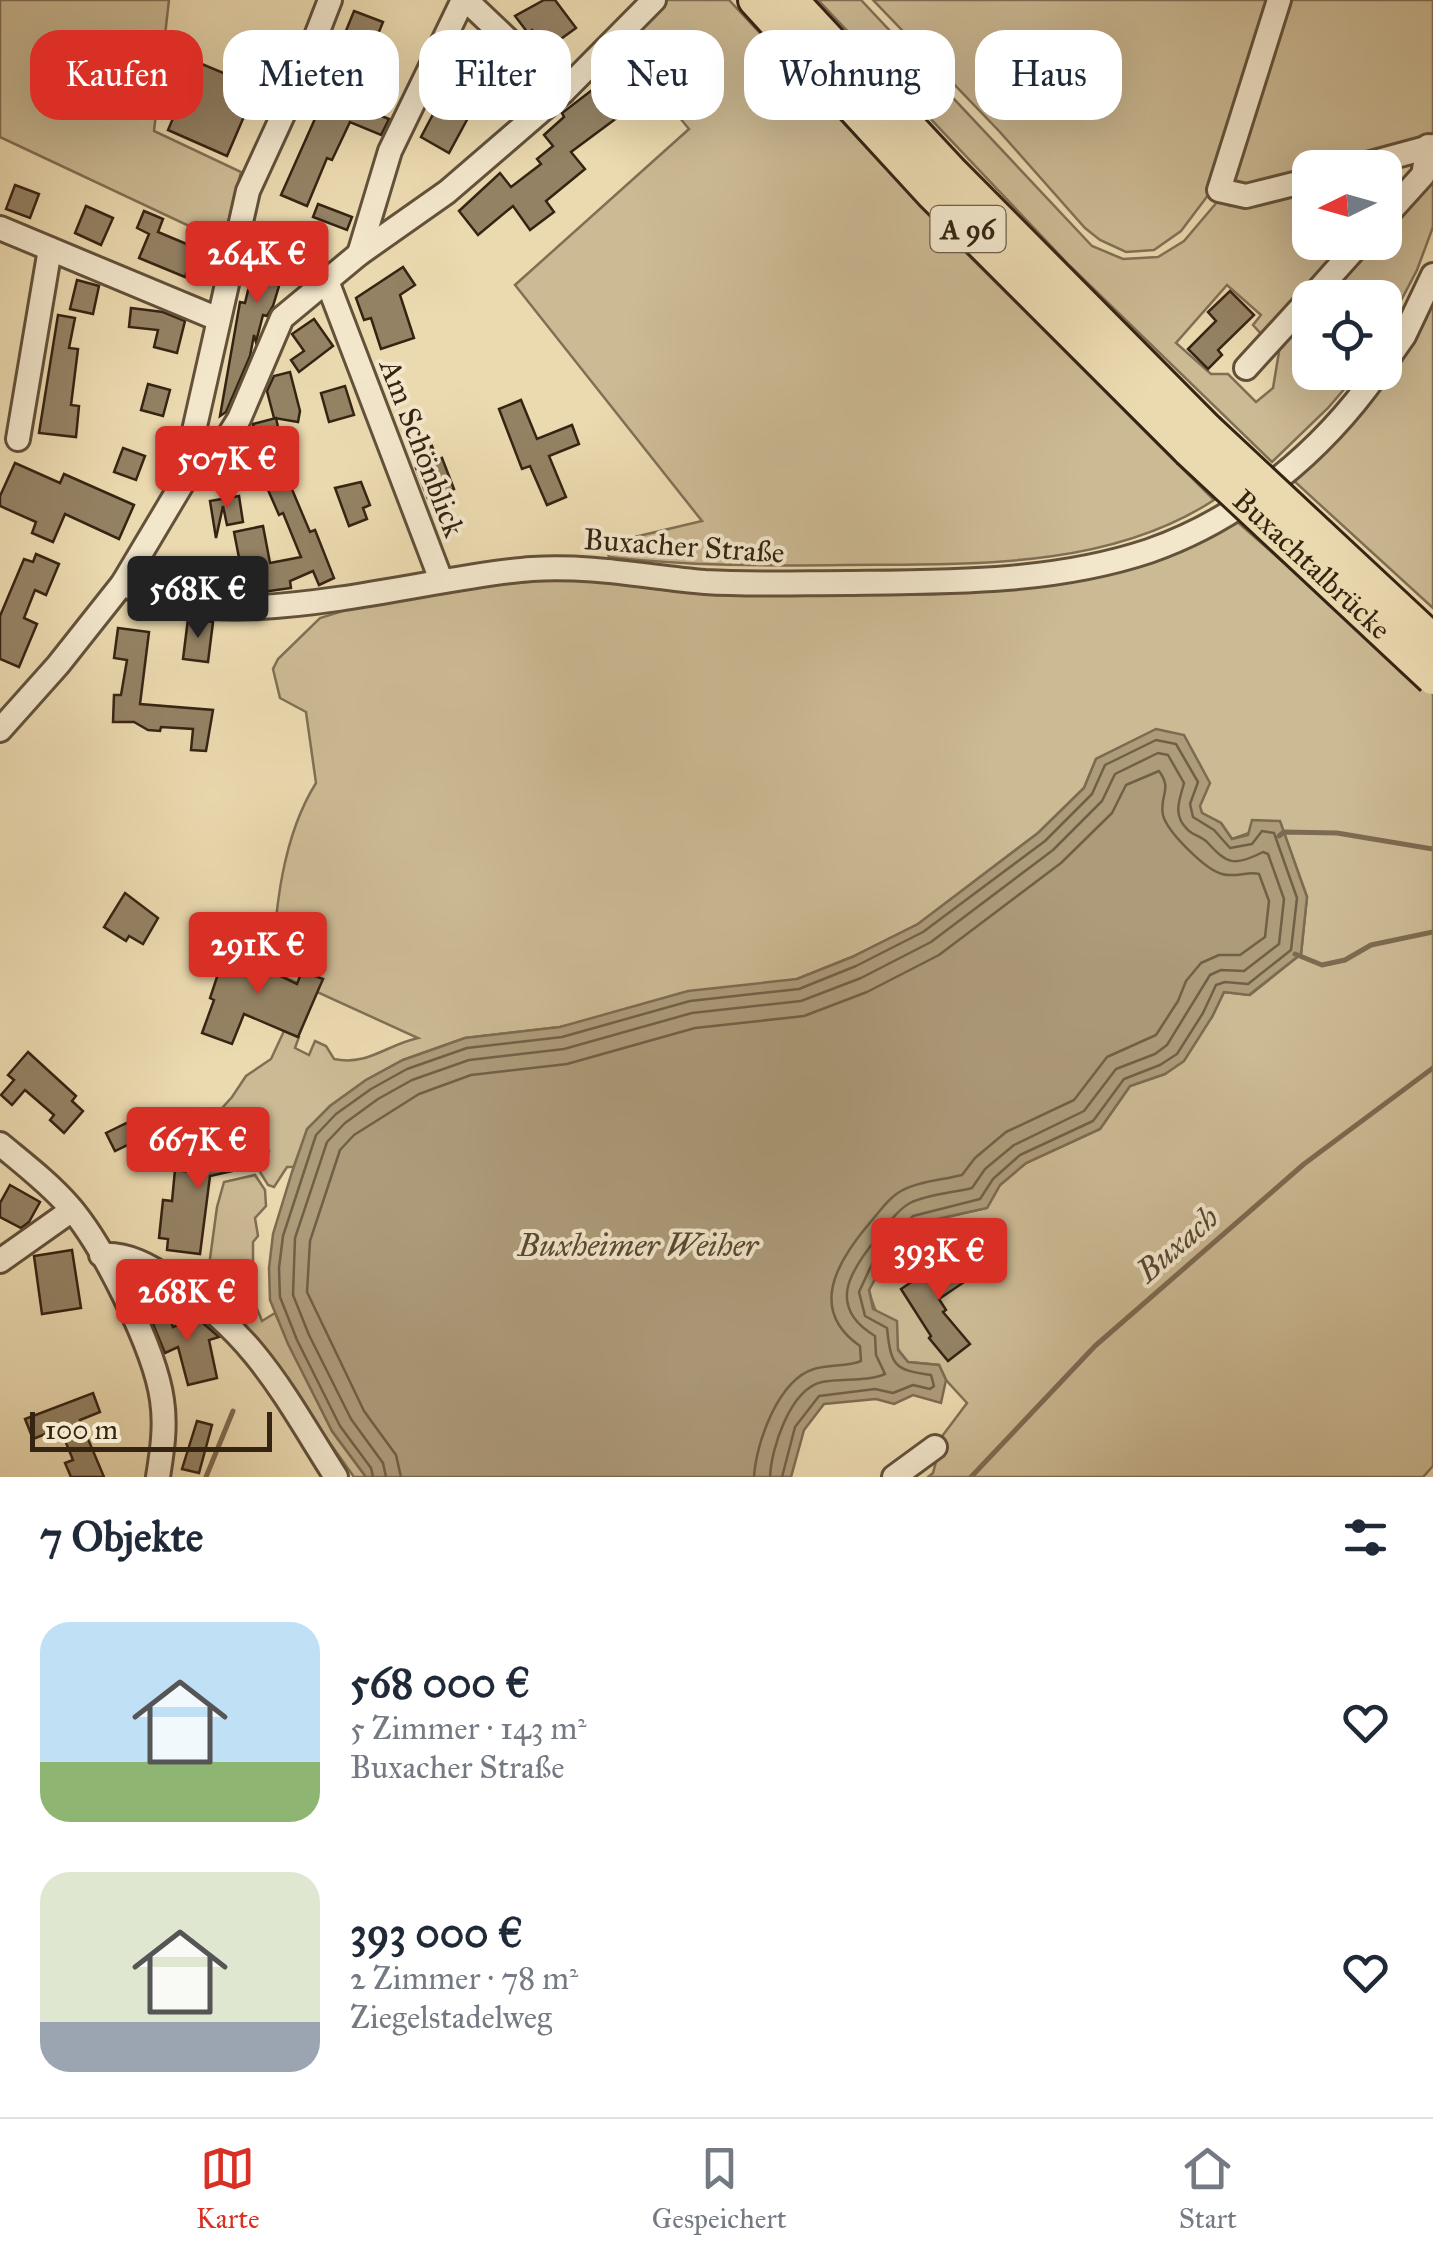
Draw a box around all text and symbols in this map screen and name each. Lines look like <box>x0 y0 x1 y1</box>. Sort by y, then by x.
chip: Kaufen <box>30 30 203 120</box>
chip: Mieten <box>223 30 399 120</box>
chip: Filter <box>419 30 571 120</box>
chip: Neu <box>591 30 724 120</box>
chip: Wohnung <box>744 30 955 120</box>
chip: Haus <box>975 30 1122 120</box>
north arrow <box>1292 150 1402 260</box>
map controls <box>1292 150 1402 390</box>
road number: A 96 <box>930 206 1006 252</box>
pin: 264K € <box>176 221 338 306</box>
text: 264K € <box>207 234 307 273</box>
button: locate <box>1292 280 1402 390</box>
street label: Am Schönblick <box>371 352 472 542</box>
pin: 507K € <box>146 426 308 511</box>
text: 507K € <box>177 439 277 478</box>
street label: Buxachtalbrücke <box>1225 482 1398 647</box>
street label: Buxacher Straße <box>582 521 786 571</box>
pin: 568K € <box>117 556 279 641</box>
text: 568K € <box>149 569 247 608</box>
pin: 291K € <box>177 912 339 997</box>
text: 291K € <box>211 925 305 964</box>
pin: 667K € <box>117 1107 279 1192</box>
text: 667K € <box>149 1120 247 1159</box>
water label: Buxach <box>1127 1198 1226 1292</box>
pin: 393K € <box>858 1218 1020 1303</box>
water label: Buxheimer Weiher <box>516 1226 760 1265</box>
text: 393K € <box>893 1231 985 1270</box>
pin: 268K € <box>106 1259 268 1344</box>
text: 268K € <box>138 1272 236 1311</box>
scale bar <box>30 1407 272 1452</box>
text: 100 m <box>45 1412 118 1447</box>
icon: filters <box>1338 1510 1393 1565</box>
text: 7 Objekte <box>40 1511 203 1563</box>
text: 568 000 € <box>350 1657 530 1709</box>
icon: home <box>120 1662 240 1782</box>
icon: heart <box>1338 1695 1393 1750</box>
text: 5 Zimmer · 143 m² <box>350 1709 587 1748</box>
text: Buxacher Straße <box>350 1748 565 1787</box>
text: 393 000 € <box>350 1907 523 1959</box>
icon: home <box>120 1912 240 2032</box>
icon: heart <box>1338 1945 1393 2000</box>
text: 2 Zimmer · 78 m² <box>350 1959 578 1998</box>
text: Ziegelstadelweg <box>350 1998 552 2037</box>
tab: Karte <box>196 2141 260 2236</box>
tab: Gespeichert <box>652 2141 787 2236</box>
tab: Start <box>1179 2141 1237 2236</box>

